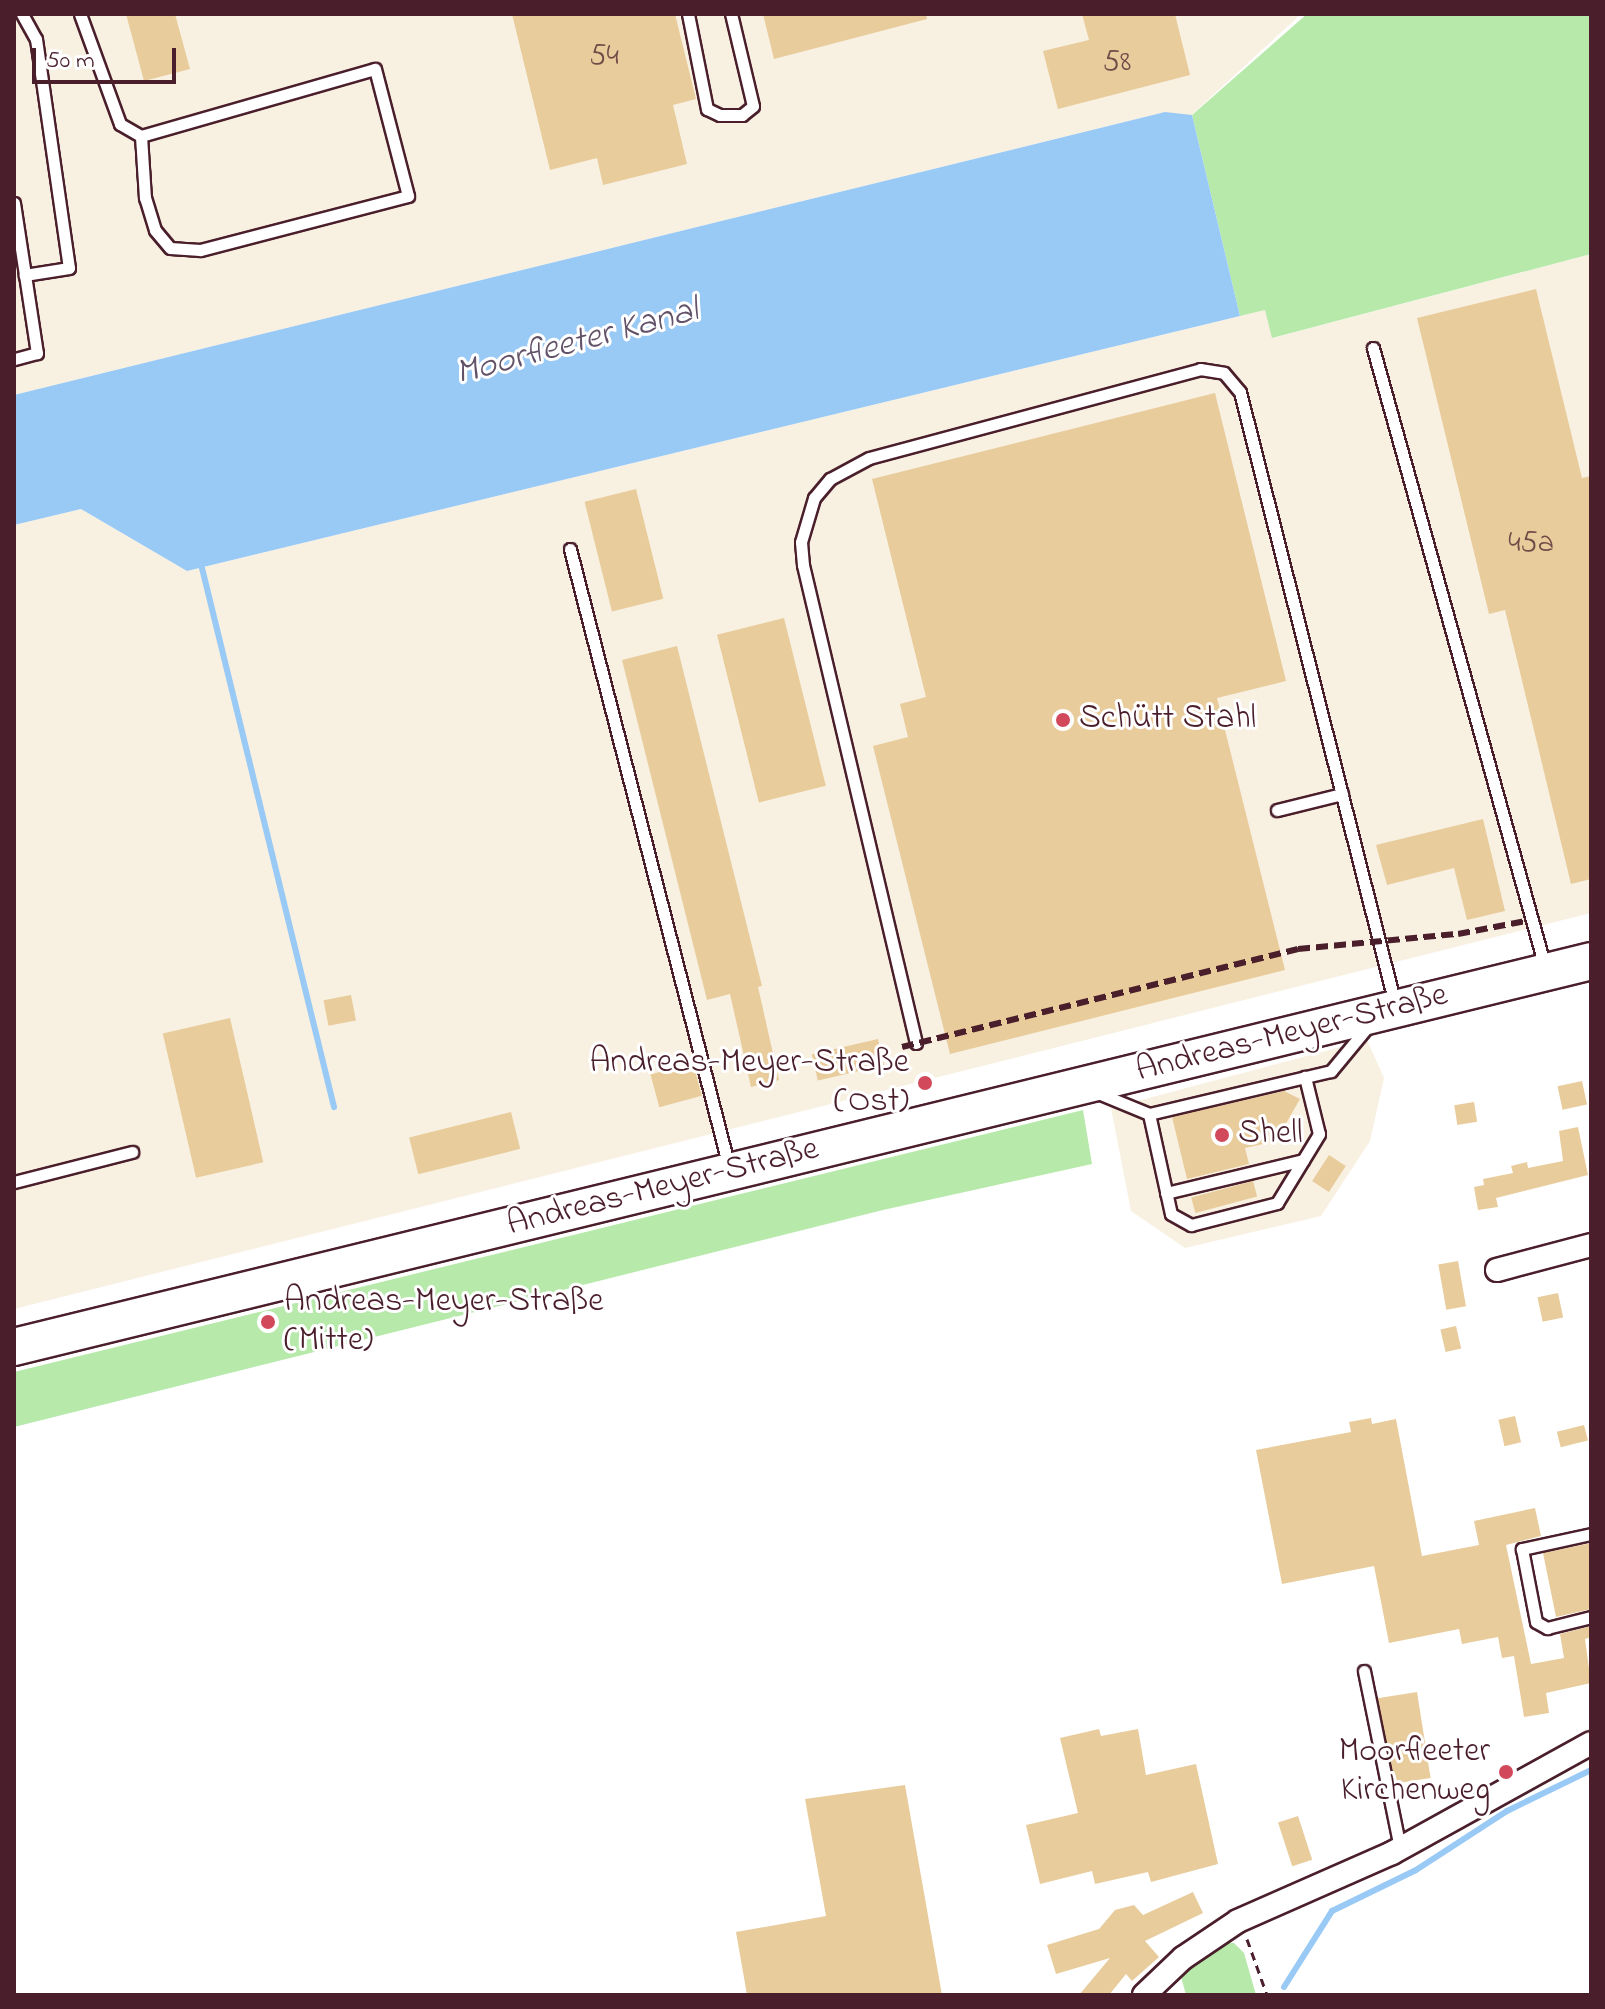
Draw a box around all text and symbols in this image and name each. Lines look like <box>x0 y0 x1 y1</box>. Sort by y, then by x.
scale bar <box>36 32 180 82</box>
house number: 54 <box>589 39 619 75</box>
text: 50 m <box>46 44 95 79</box>
house number: 58 <box>1103 45 1131 81</box>
water label: Moorfleeter Kanal <box>451 290 703 396</box>
house number: 45a <box>1508 526 1554 562</box>
place label: Schütt Stahl <box>1079 700 1256 740</box>
marker: Schütt Stahl <box>1054 711 1072 729</box>
street label: Andreas-Meyer-Straße <box>1132 976 1452 1092</box>
place label: Andreas-Meyer-Straße (Ost) <box>590 1043 909 1122</box>
marker: Andreas-Meyer-Straße (Ost) <box>916 1074 934 1092</box>
place label: Shell <box>1238 1115 1303 1155</box>
marker: Shell <box>1213 1126 1231 1144</box>
street label: Andreas-Meyer-Straße <box>503 1130 823 1246</box>
place label: Andreas-Meyer-Straße (Mitte) <box>284 1282 603 1362</box>
marker: Andreas-Meyer-Straße (Mitte) <box>259 1313 277 1331</box>
place label: Moorfleeter Kirchenweg <box>1339 1732 1490 1812</box>
marker: Moorfleeter Kirchenweg <box>1497 1763 1515 1781</box>

